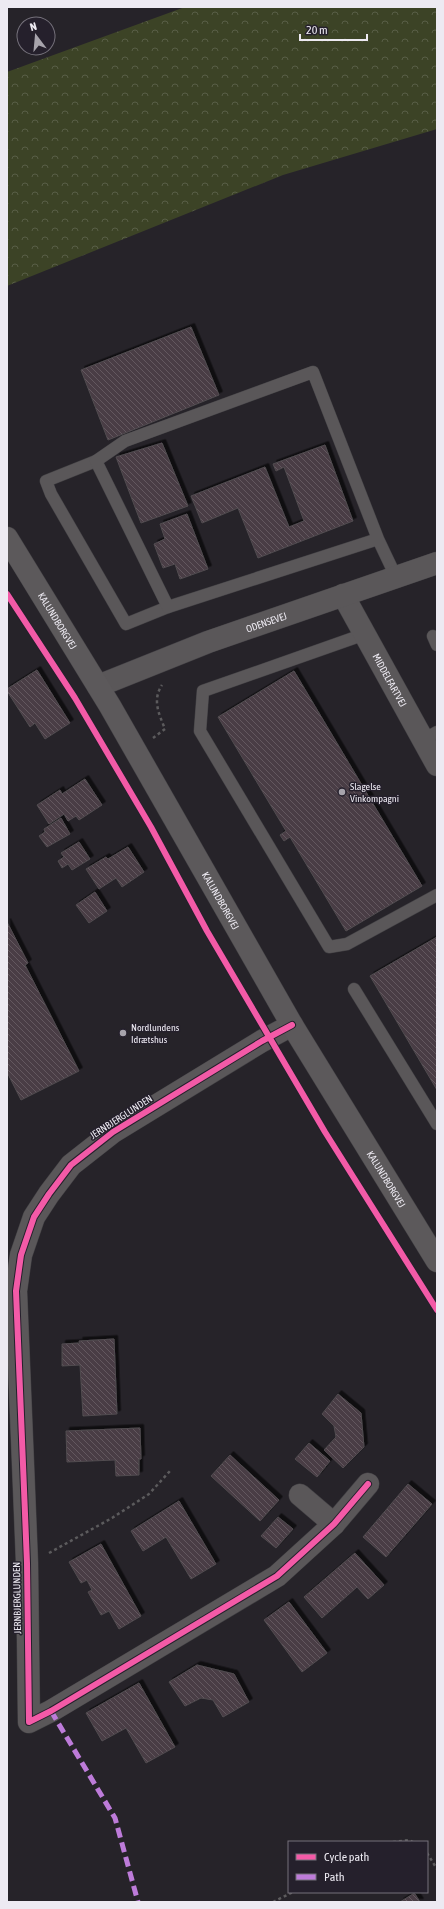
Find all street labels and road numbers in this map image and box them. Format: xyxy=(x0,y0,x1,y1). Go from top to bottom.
street label: KALUNDBORGVEJ xyxy=(36,590,79,651)
street label: ODENSEVEJ xyxy=(244,610,288,634)
street label: MIDDELFARTVEJ xyxy=(371,651,409,708)
street label: KALUNDBORGVEJ xyxy=(200,870,242,931)
street label: JERNBJERGLUNDEN xyxy=(88,1093,154,1141)
street label: KALUNDBORGVEJ xyxy=(365,1149,408,1209)
street label: JERNBJERGLUNDEN xyxy=(11,1562,23,1634)

